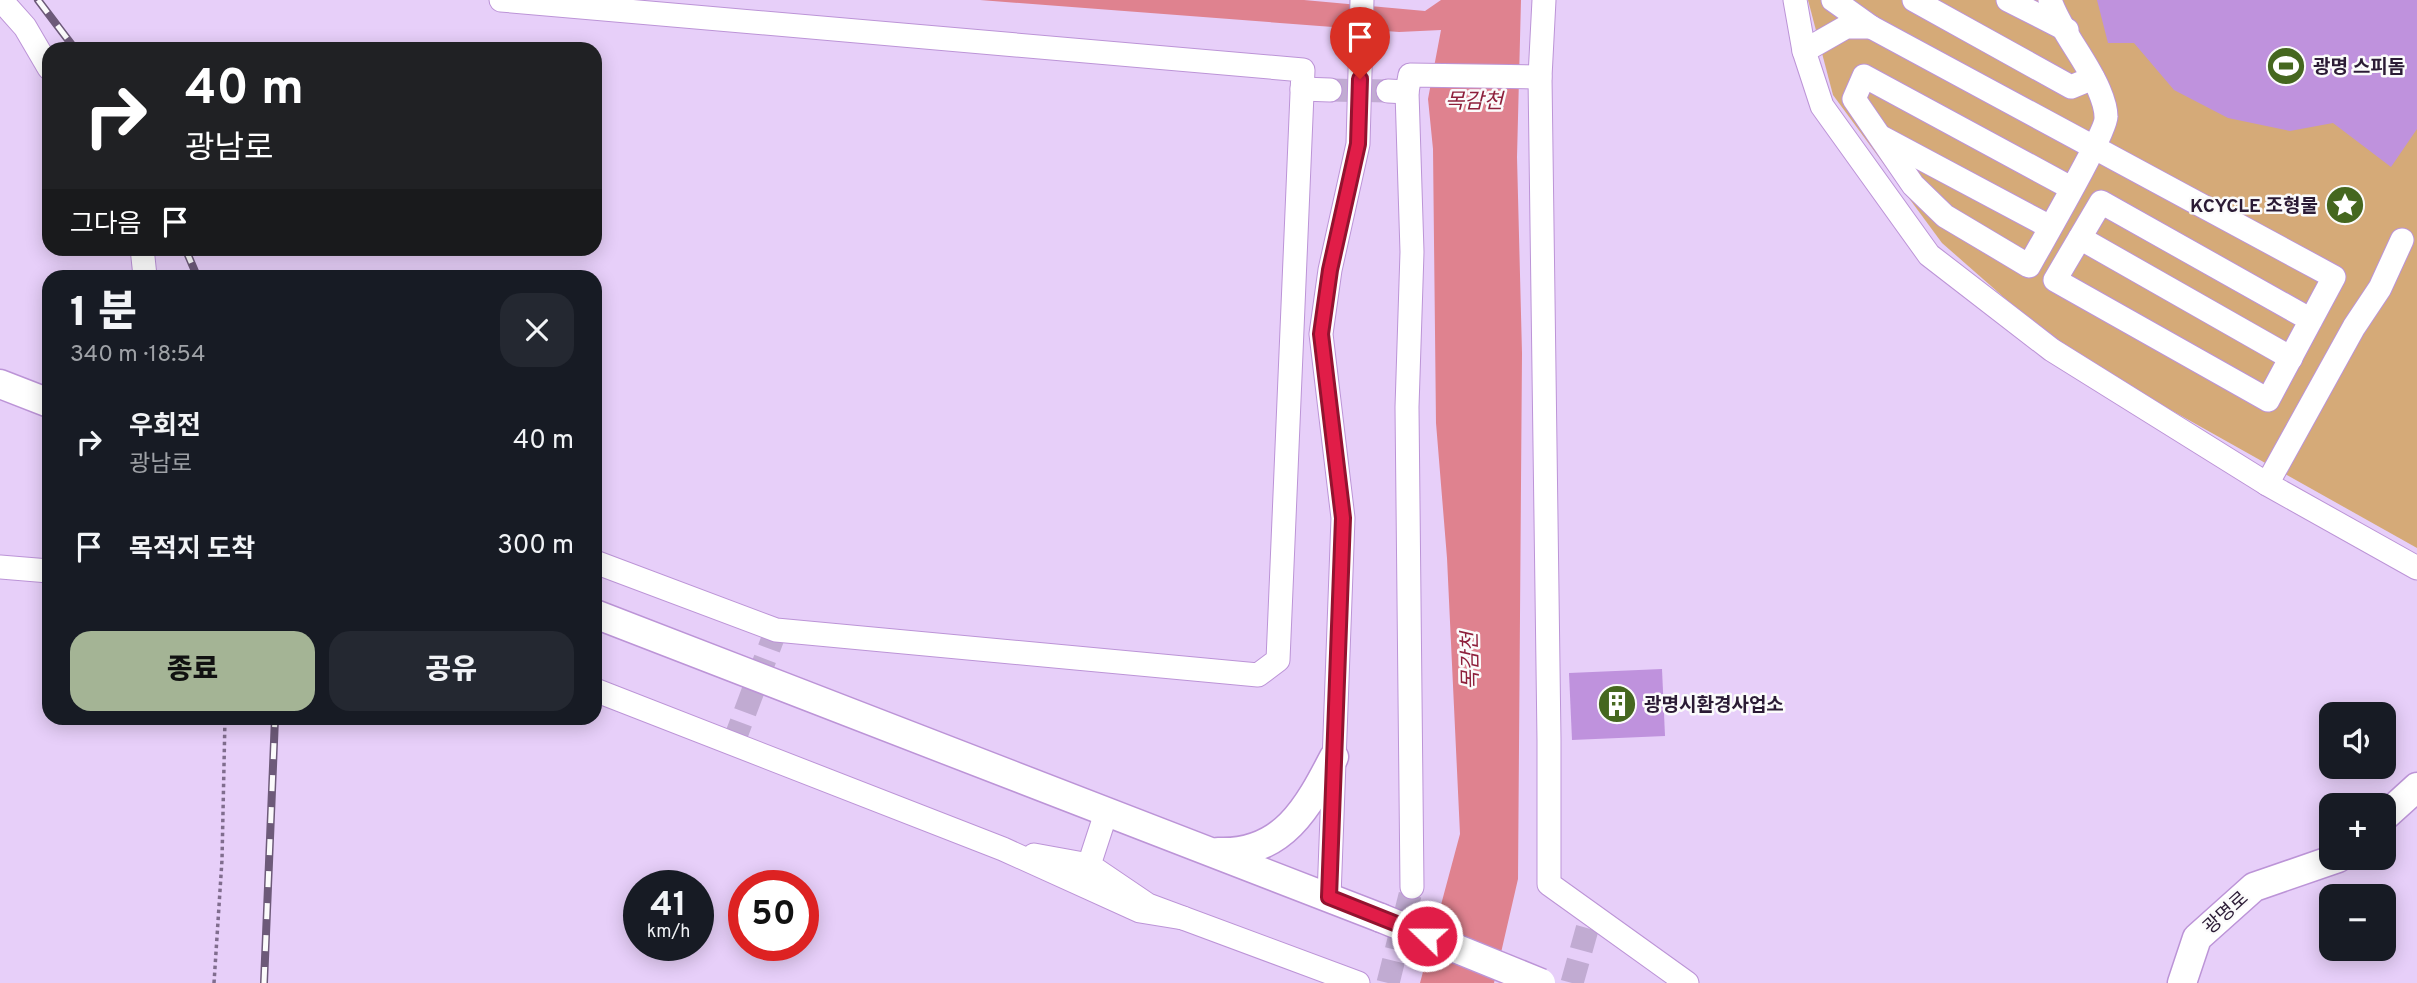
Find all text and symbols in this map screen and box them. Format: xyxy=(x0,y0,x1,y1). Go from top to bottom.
pin xyxy=(1330,7,1390,79)
icon: arrive xyxy=(1341,18,1379,56)
sports icon: 광명 스피돔 xyxy=(2265,45,2307,87)
place label: 광명 스피돔 xyxy=(2313,56,2405,80)
text: 40 m xyxy=(185,60,304,122)
icon: right xyxy=(70,70,161,161)
water label: 목감천 xyxy=(1445,89,1506,116)
text: 광남로 xyxy=(185,130,273,170)
place icon: KCYCLE 조형물 xyxy=(2324,184,2366,226)
place label: KCYCLE 조형물 xyxy=(2190,195,2318,219)
icon: arrive xyxy=(156,203,194,241)
text: 그다음 xyxy=(70,209,142,242)
text: 1 분 xyxy=(70,288,137,341)
button: close xyxy=(500,293,574,367)
text: 340 m · 18:54 xyxy=(70,341,205,370)
text: 우회전 xyxy=(129,411,201,444)
icon: right xyxy=(70,423,108,461)
text: 40 m xyxy=(513,425,574,458)
text: 광남로 xyxy=(129,451,192,480)
icon: arrive xyxy=(70,528,108,566)
text: 300 m xyxy=(497,530,574,563)
text: 목적지 도착 xyxy=(129,534,255,567)
water label: 목감천 xyxy=(1457,629,1486,690)
button: 종료 xyxy=(70,631,315,711)
button: 공유 xyxy=(329,631,574,711)
building icon: 광명시환경사업소 xyxy=(1596,683,1638,725)
place label: 광명시환경사업소 xyxy=(1644,694,1784,718)
map controls xyxy=(2319,702,2396,961)
button: sound xyxy=(2319,702,2396,779)
button: + xyxy=(2319,793,2396,870)
speed limit sign: 50 xyxy=(728,870,819,961)
text: 41 xyxy=(650,884,687,928)
button: − xyxy=(2319,884,2396,961)
street label: 광명로 xyxy=(2199,887,2254,940)
position arrow xyxy=(1390,899,1464,973)
text: km/h xyxy=(647,921,690,944)

